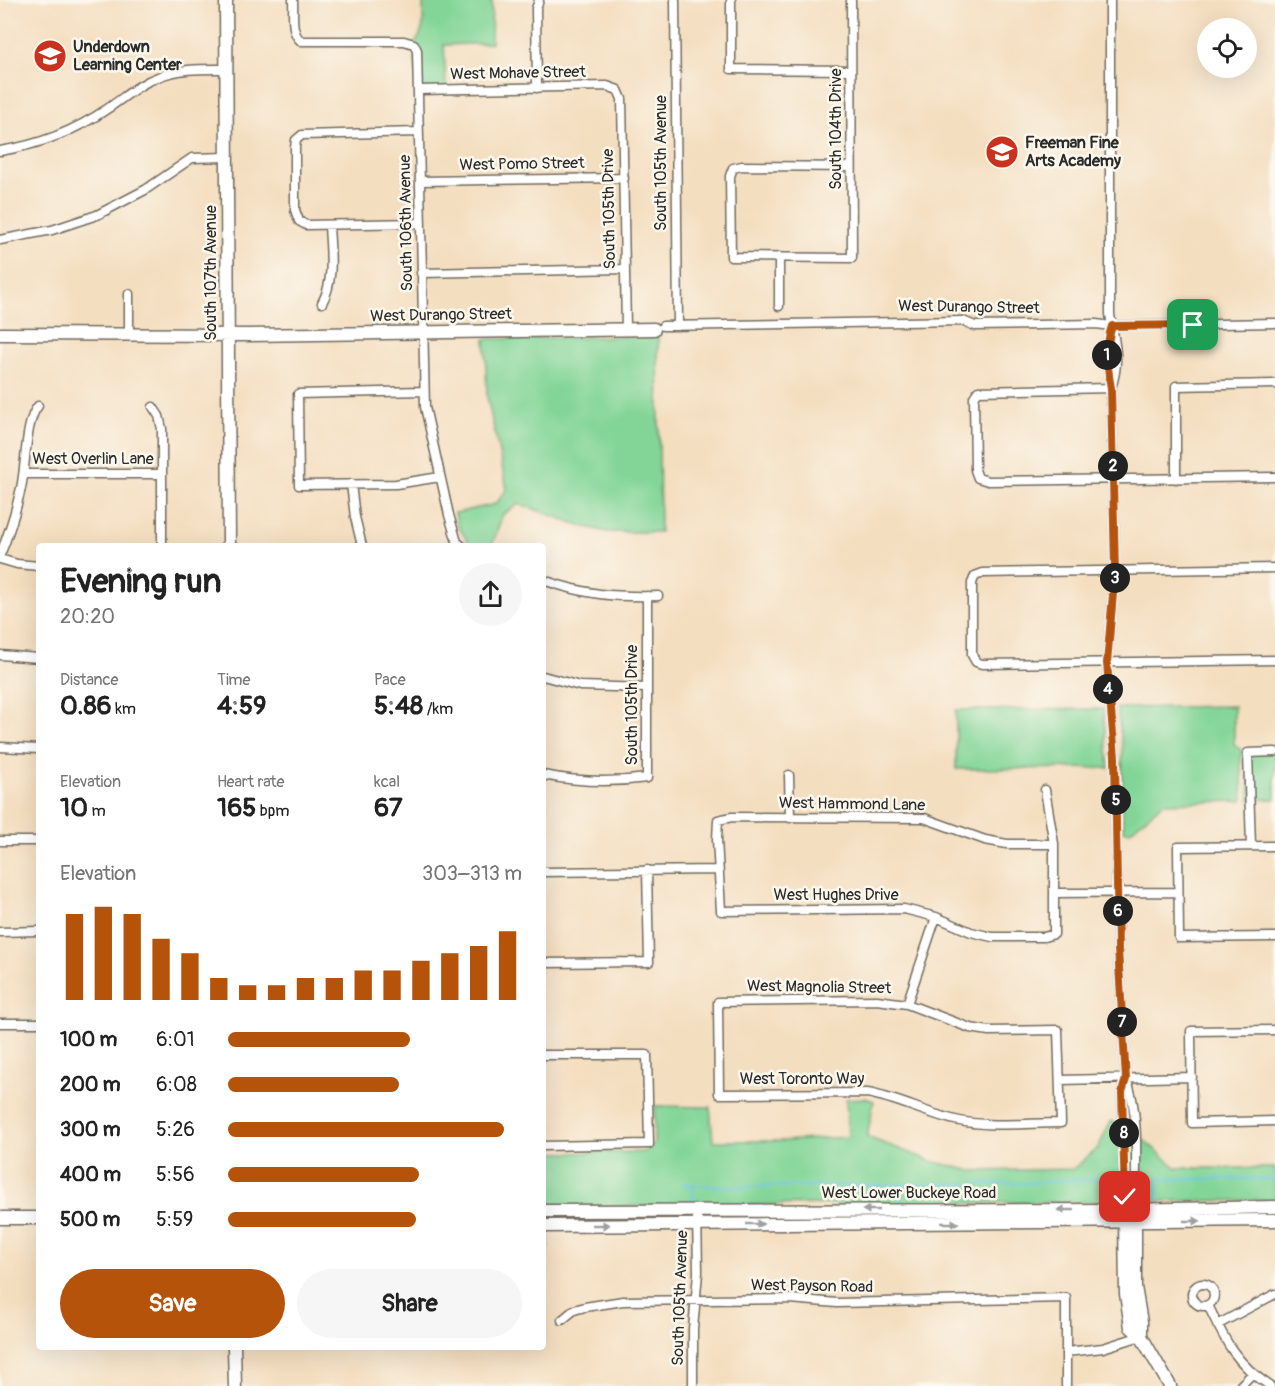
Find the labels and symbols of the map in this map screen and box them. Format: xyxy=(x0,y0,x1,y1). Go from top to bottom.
place label: Underdown Learning Center xyxy=(73,37,182,75)
school or university icon: Underdown Learning Center xyxy=(32,38,68,74)
street label: West Mohave Street xyxy=(450,62,587,84)
street label: South 104th Drive xyxy=(826,68,846,190)
street label: South 105th Avenue xyxy=(651,95,671,231)
place label: Freeman Fine Arts Academy xyxy=(1025,133,1121,171)
school or university icon: Freeman Fine Arts Academy xyxy=(984,134,1020,170)
street label: South 105th Drive xyxy=(598,148,620,270)
street label: West Pomo Street xyxy=(459,153,585,175)
street label: South 106th Avenue xyxy=(395,154,417,291)
street label: South 107th Avenue xyxy=(201,205,221,341)
street label: West Durango Street xyxy=(898,296,1041,318)
pin xyxy=(1167,299,1218,350)
street label: West Durango Street xyxy=(370,304,513,326)
pin: 1 xyxy=(1092,340,1122,370)
street label: West Overlin Lane xyxy=(32,449,154,469)
pin: 2 xyxy=(1098,451,1128,481)
pin: 3 xyxy=(1100,563,1130,593)
street label: South 105th Drive xyxy=(622,644,642,765)
pin: 4 xyxy=(1093,674,1123,704)
pin: 5 xyxy=(1101,785,1131,815)
street label: West Hammond Lane xyxy=(779,793,925,815)
street label: West Hughes Drive xyxy=(773,885,899,905)
pin: 6 xyxy=(1103,896,1133,926)
street label: West Magnolia Street xyxy=(747,976,892,998)
pin: 7 xyxy=(1107,1007,1137,1037)
street label: West Toronto Way xyxy=(740,1069,864,1089)
pin: 8 xyxy=(1109,1118,1139,1148)
pin xyxy=(1099,1171,1150,1222)
street label: West Lower Buckeye Road xyxy=(822,1183,996,1203)
one-way arrow xyxy=(862,1205,881,1215)
one-way arrow xyxy=(1057,1205,1076,1215)
one-way arrow xyxy=(1183,1216,1202,1226)
one-way arrow xyxy=(941,1218,960,1228)
one-way arrow xyxy=(746,1219,765,1229)
one-way arrow xyxy=(592,1221,611,1230)
street label: South 105th Avenue xyxy=(668,1230,692,1366)
street label: West Payson Road xyxy=(751,1275,873,1297)

